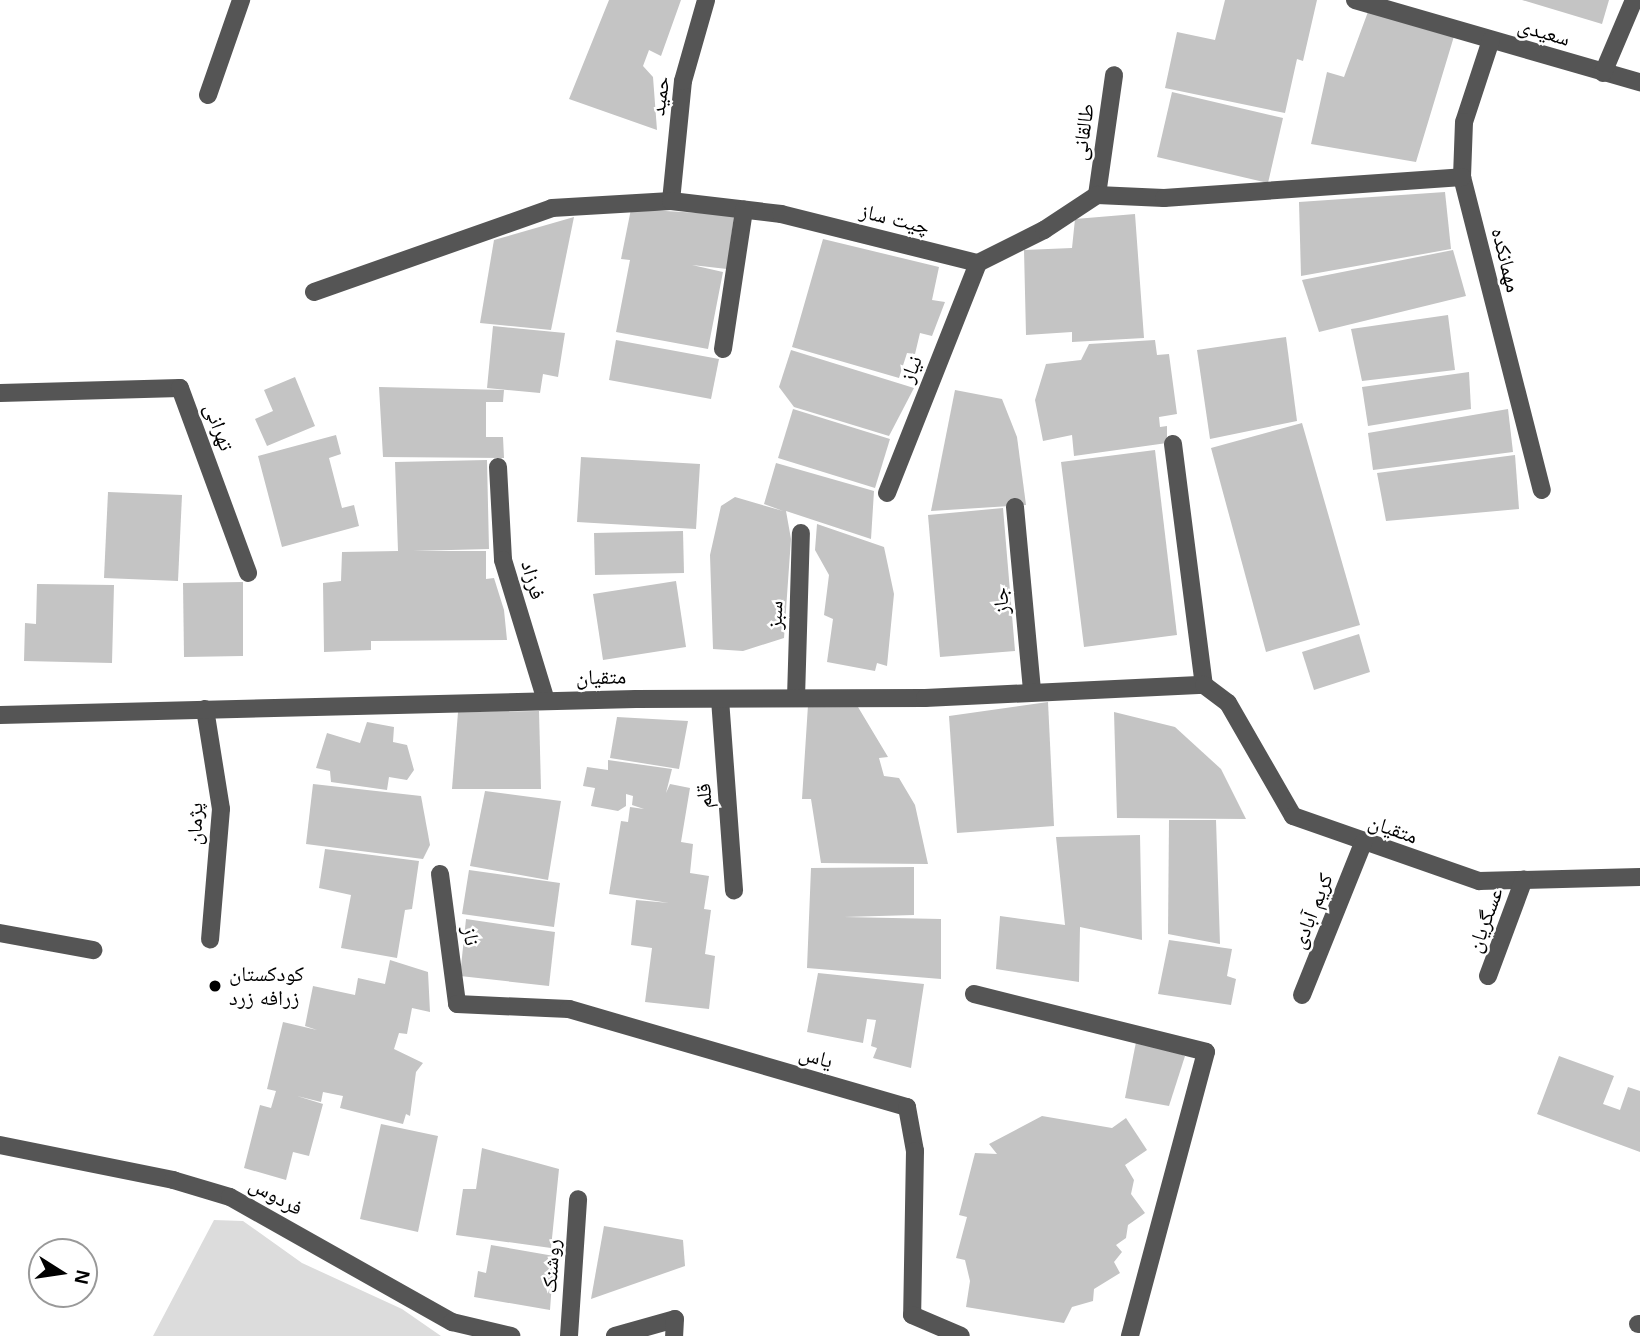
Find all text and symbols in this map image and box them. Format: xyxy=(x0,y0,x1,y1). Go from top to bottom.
street label: سعیدی xyxy=(1515,13,1573,51)
street label: حمید xyxy=(645,75,675,117)
street label: طالقانی xyxy=(1067,102,1099,162)
street label: چیت ساز xyxy=(857,198,933,240)
street label: مهمانکده xyxy=(1486,225,1526,295)
street label: نیاز xyxy=(894,352,928,386)
street label: تهرانی xyxy=(199,400,239,454)
street label: فرزاد xyxy=(515,558,551,602)
street label: جاز xyxy=(987,587,1015,615)
street label: سبز xyxy=(762,600,788,630)
street label: متقیان xyxy=(576,664,626,690)
street label: قلم xyxy=(691,783,717,809)
street label: پژمان xyxy=(182,802,208,846)
street label: متقیان xyxy=(1365,809,1421,849)
street label: کریم آبادی xyxy=(1286,870,1338,952)
street label: عسگریان xyxy=(1462,884,1508,956)
street label: ناز xyxy=(457,925,485,947)
place label: کودکستان زرافه زرد xyxy=(229,961,304,1011)
marker: کودکستان زرافه زرد xyxy=(207,978,223,994)
street label: یاس xyxy=(796,1040,836,1074)
street label: فردوس xyxy=(245,1171,307,1221)
north arrow xyxy=(28,1238,98,1308)
street label: روشنک xyxy=(537,1238,565,1294)
text: N xyxy=(70,1268,94,1286)

